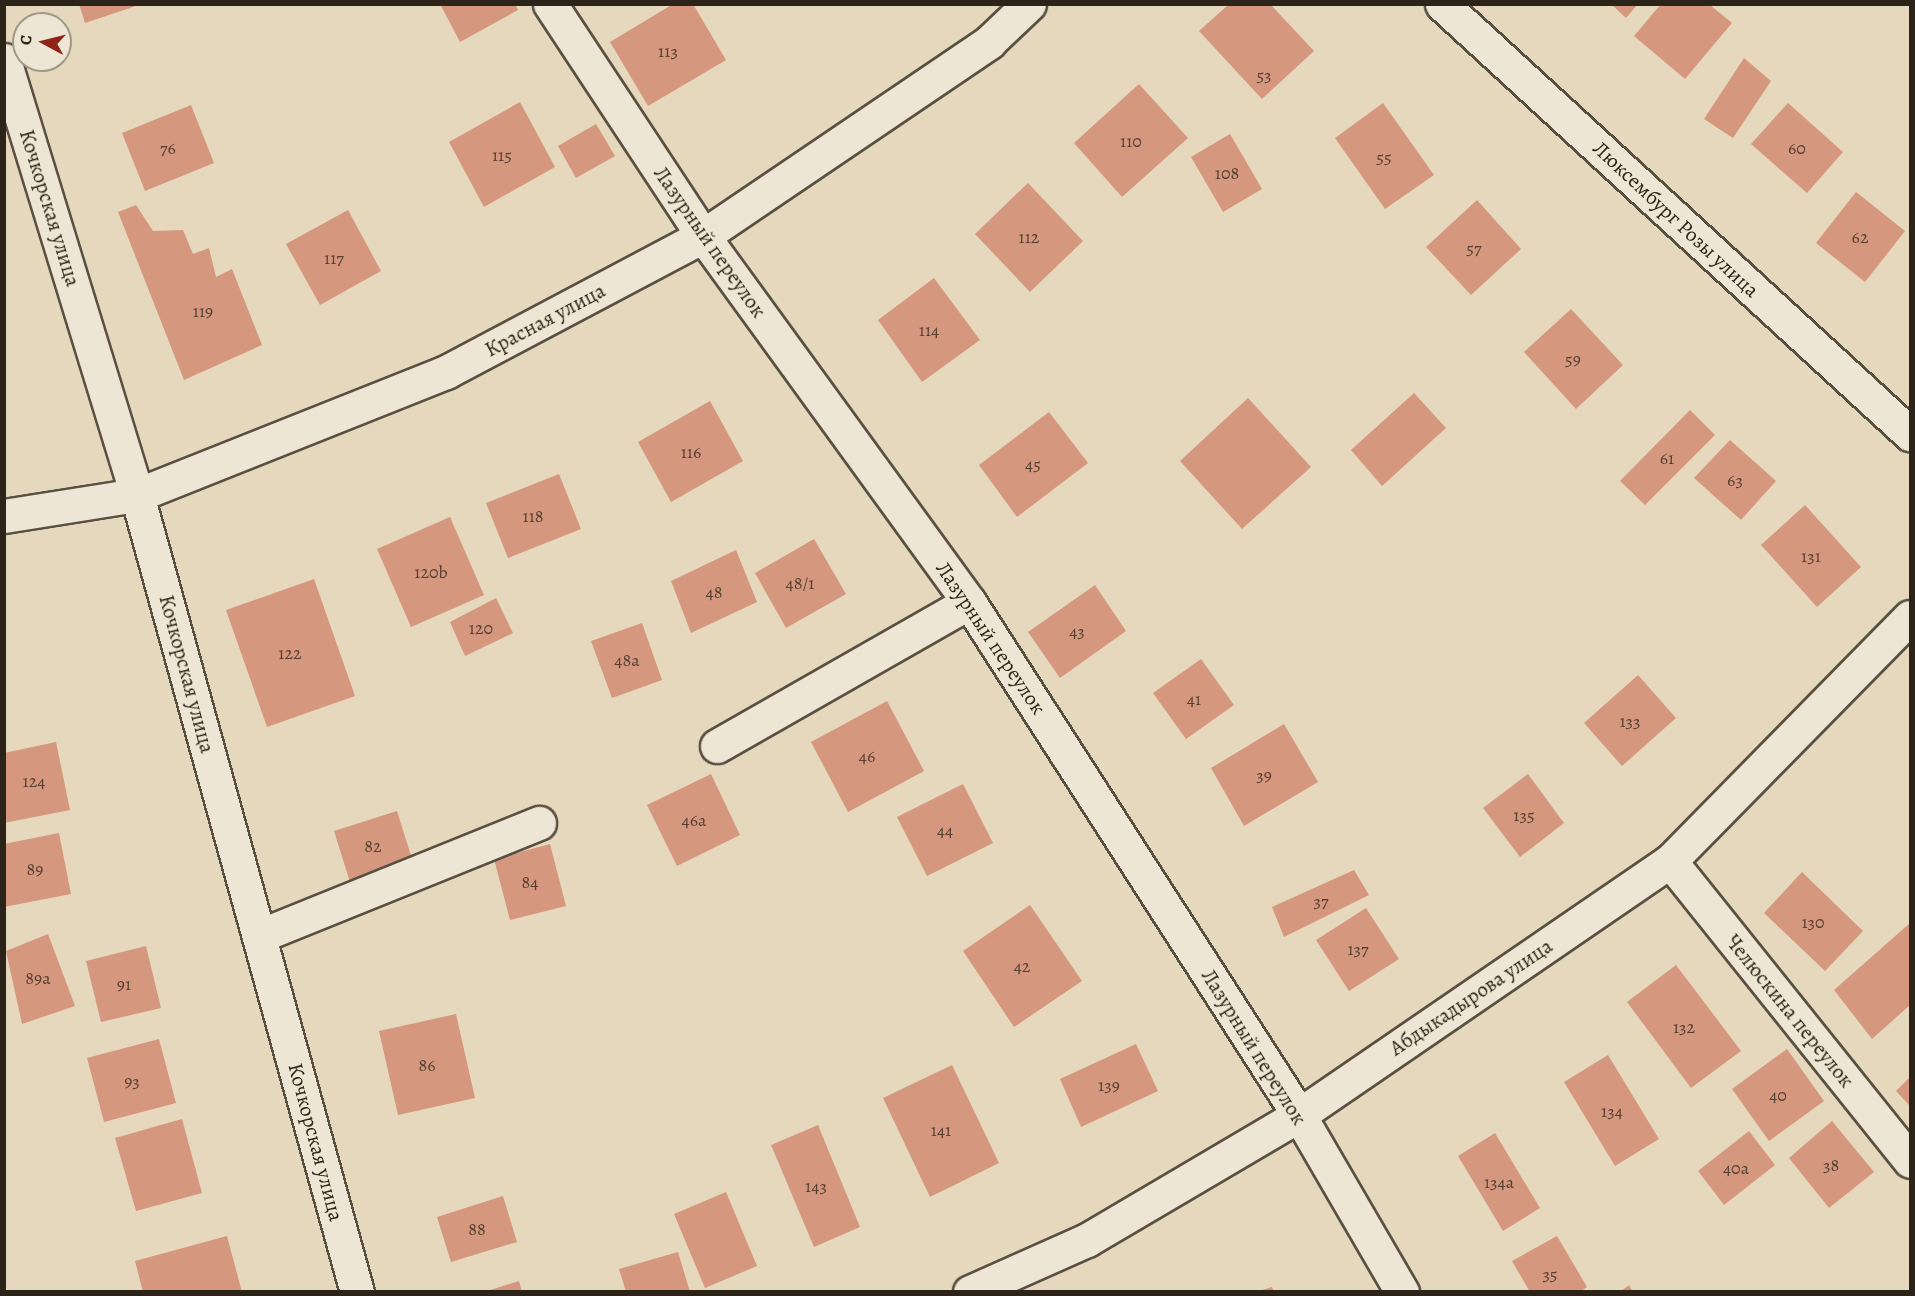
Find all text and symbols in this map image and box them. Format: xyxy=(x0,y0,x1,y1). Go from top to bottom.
north arrow xyxy=(12,12,72,72)
text: С xyxy=(15,34,38,46)
house number: 113 xyxy=(658,40,678,62)
house number: 53 xyxy=(1256,64,1272,86)
street label: Кочкорская улица xyxy=(14,126,86,290)
house number: 110 xyxy=(1120,130,1142,152)
street label: Люксембург Розы улица xyxy=(1588,135,1764,303)
house number: 76 xyxy=(160,137,176,159)
house number: 60 xyxy=(1788,137,1806,159)
house number: 115 xyxy=(492,144,512,166)
house number: 55 xyxy=(1376,146,1392,168)
street label: Лазурный переулок xyxy=(648,162,772,322)
house number: 108 xyxy=(1215,162,1239,184)
house number: 112 xyxy=(1019,226,1039,248)
house number: 62 xyxy=(1852,226,1868,248)
house number: 57 xyxy=(1466,237,1482,259)
house number: 117 xyxy=(324,247,344,269)
street label: Красная улица xyxy=(481,278,609,362)
house number: 119 xyxy=(193,300,213,322)
house number: 114 xyxy=(919,319,939,341)
house number: 59 xyxy=(1565,348,1581,370)
house number: 116 xyxy=(681,441,701,463)
house number: 61 xyxy=(1660,447,1674,469)
house number: 45 xyxy=(1025,453,1041,475)
house number: 63 xyxy=(1727,469,1743,491)
house number: 118 xyxy=(522,505,544,527)
house number: 131 xyxy=(1801,545,1821,567)
street label: Лазурный переулок xyxy=(931,557,1051,719)
house number: 120b xyxy=(414,561,448,583)
house number: 48/1 xyxy=(786,572,814,594)
house number: 48 xyxy=(706,581,722,603)
street label: Кочкорская улица xyxy=(154,592,220,756)
house number: 120 xyxy=(469,617,493,639)
house number: 43 xyxy=(1069,620,1085,642)
house number: 122 xyxy=(278,642,302,664)
house number: 48a xyxy=(614,649,640,671)
house number: 41 xyxy=(1187,688,1201,710)
house number: 133 xyxy=(1619,710,1641,732)
house number: 46 xyxy=(859,745,875,767)
house number: 39 xyxy=(1256,764,1272,786)
house number: 124 xyxy=(23,770,45,792)
house number: 135 xyxy=(1513,804,1535,826)
house number: 46a xyxy=(682,809,706,831)
house number: 44 xyxy=(937,819,953,841)
house number: 82 xyxy=(364,835,382,857)
house number: 89 xyxy=(27,858,43,880)
house number: 84 xyxy=(522,871,538,893)
house number: 37 xyxy=(1313,890,1329,912)
house number: 130 xyxy=(1801,911,1825,933)
street label: Челюскина переулок xyxy=(1721,929,1859,1093)
street label: Абдыкадырова улица xyxy=(1385,933,1557,1061)
house number: 137 xyxy=(1347,938,1369,960)
house number: 42 xyxy=(1014,955,1030,977)
street label: Лазурный переулок xyxy=(1196,965,1312,1129)
house number: 89a xyxy=(25,967,51,989)
house number: 91 xyxy=(117,973,131,995)
house number: 132 xyxy=(1673,1016,1695,1038)
house number: 86 xyxy=(418,1054,436,1076)
street label: Кочкорская улица xyxy=(283,1060,349,1224)
house number: 93 xyxy=(124,1070,140,1092)
house number: 139 xyxy=(1098,1074,1120,1096)
house number: 40 xyxy=(1769,1084,1787,1106)
house number: 134 xyxy=(1601,1100,1623,1122)
house number: 141 xyxy=(931,1119,951,1141)
house number: 38 xyxy=(1823,1154,1839,1176)
house number: 40a xyxy=(1723,1157,1749,1179)
house number: 134a xyxy=(1484,1171,1514,1193)
house number: 143 xyxy=(805,1175,827,1197)
house number: 88 xyxy=(468,1218,486,1240)
house number: 35 xyxy=(1542,1263,1558,1285)

